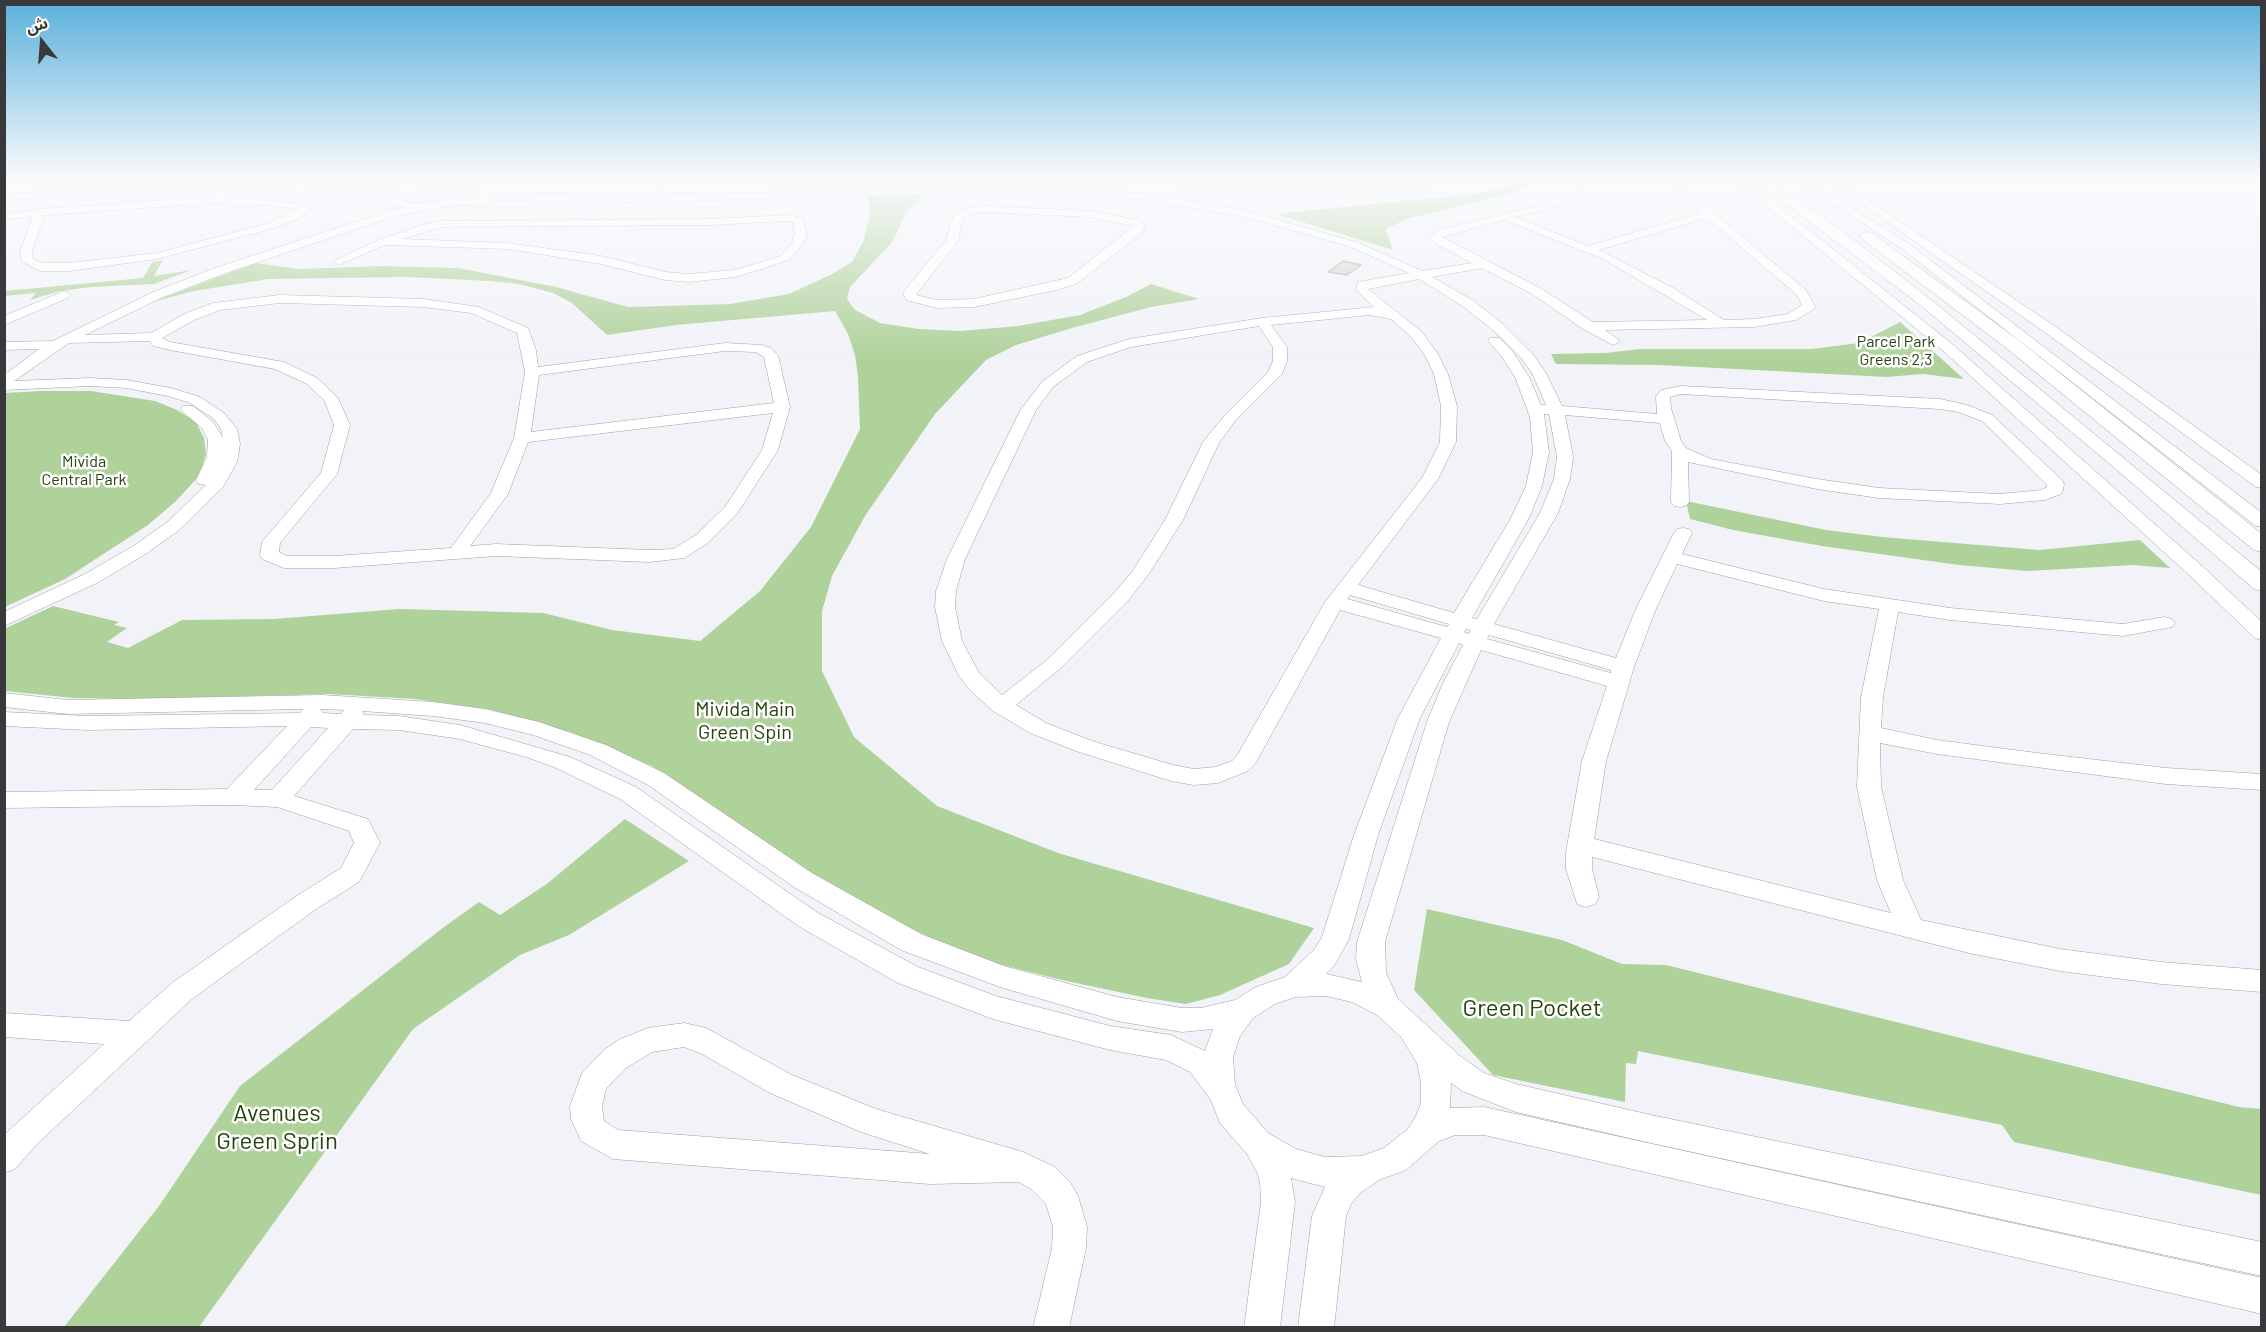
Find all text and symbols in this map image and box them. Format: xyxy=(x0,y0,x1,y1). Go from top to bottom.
north arrow xyxy=(12,12,72,72)
text: ش xyxy=(23,12,50,37)
park label: Parcel Park Greens 2,3 xyxy=(1857,332,1935,370)
park label: Mivida Central Park xyxy=(42,452,126,490)
park label: Mivida Main Green Spin xyxy=(695,697,795,744)
park label: Green Pocket xyxy=(1463,994,1601,1022)
park label: Avenues Green Sprin xyxy=(216,1099,338,1155)

